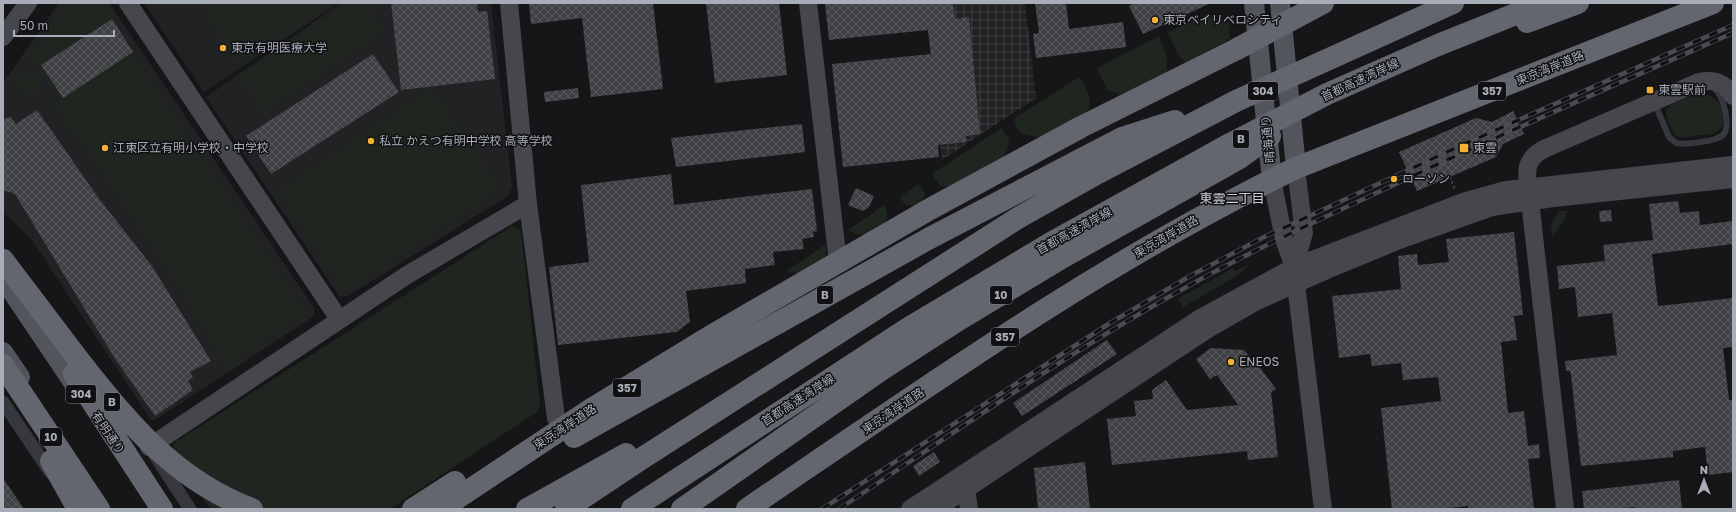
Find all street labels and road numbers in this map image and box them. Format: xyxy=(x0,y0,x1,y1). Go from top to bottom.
street label: 東京湾岸道路 xyxy=(1514,47,1586,88)
street label: 首都高速湾岸線 xyxy=(1319,55,1401,104)
road number: 304 xyxy=(1248,82,1278,100)
road number: 357 xyxy=(1478,82,1506,100)
street label: 晴海通り xyxy=(1258,114,1277,164)
road number: B xyxy=(1233,130,1249,148)
street label: 首都高速湾岸線 xyxy=(1033,204,1114,257)
street label: 東京湾岸道路 xyxy=(1131,212,1201,261)
road number: B xyxy=(817,286,833,304)
road number: 10 xyxy=(990,286,1012,304)
road number: 357 xyxy=(991,328,1019,346)
street label: 首都高速湾岸線 xyxy=(758,370,837,429)
road number: 357 xyxy=(613,379,641,397)
street label: 東京湾岸道路 xyxy=(859,384,927,437)
road number: 304 xyxy=(66,385,96,403)
road number: B xyxy=(104,393,120,411)
street label: 東京湾岸道路 xyxy=(530,401,599,452)
street label: 有明通り xyxy=(89,409,128,457)
road number: 10 xyxy=(40,428,62,446)

